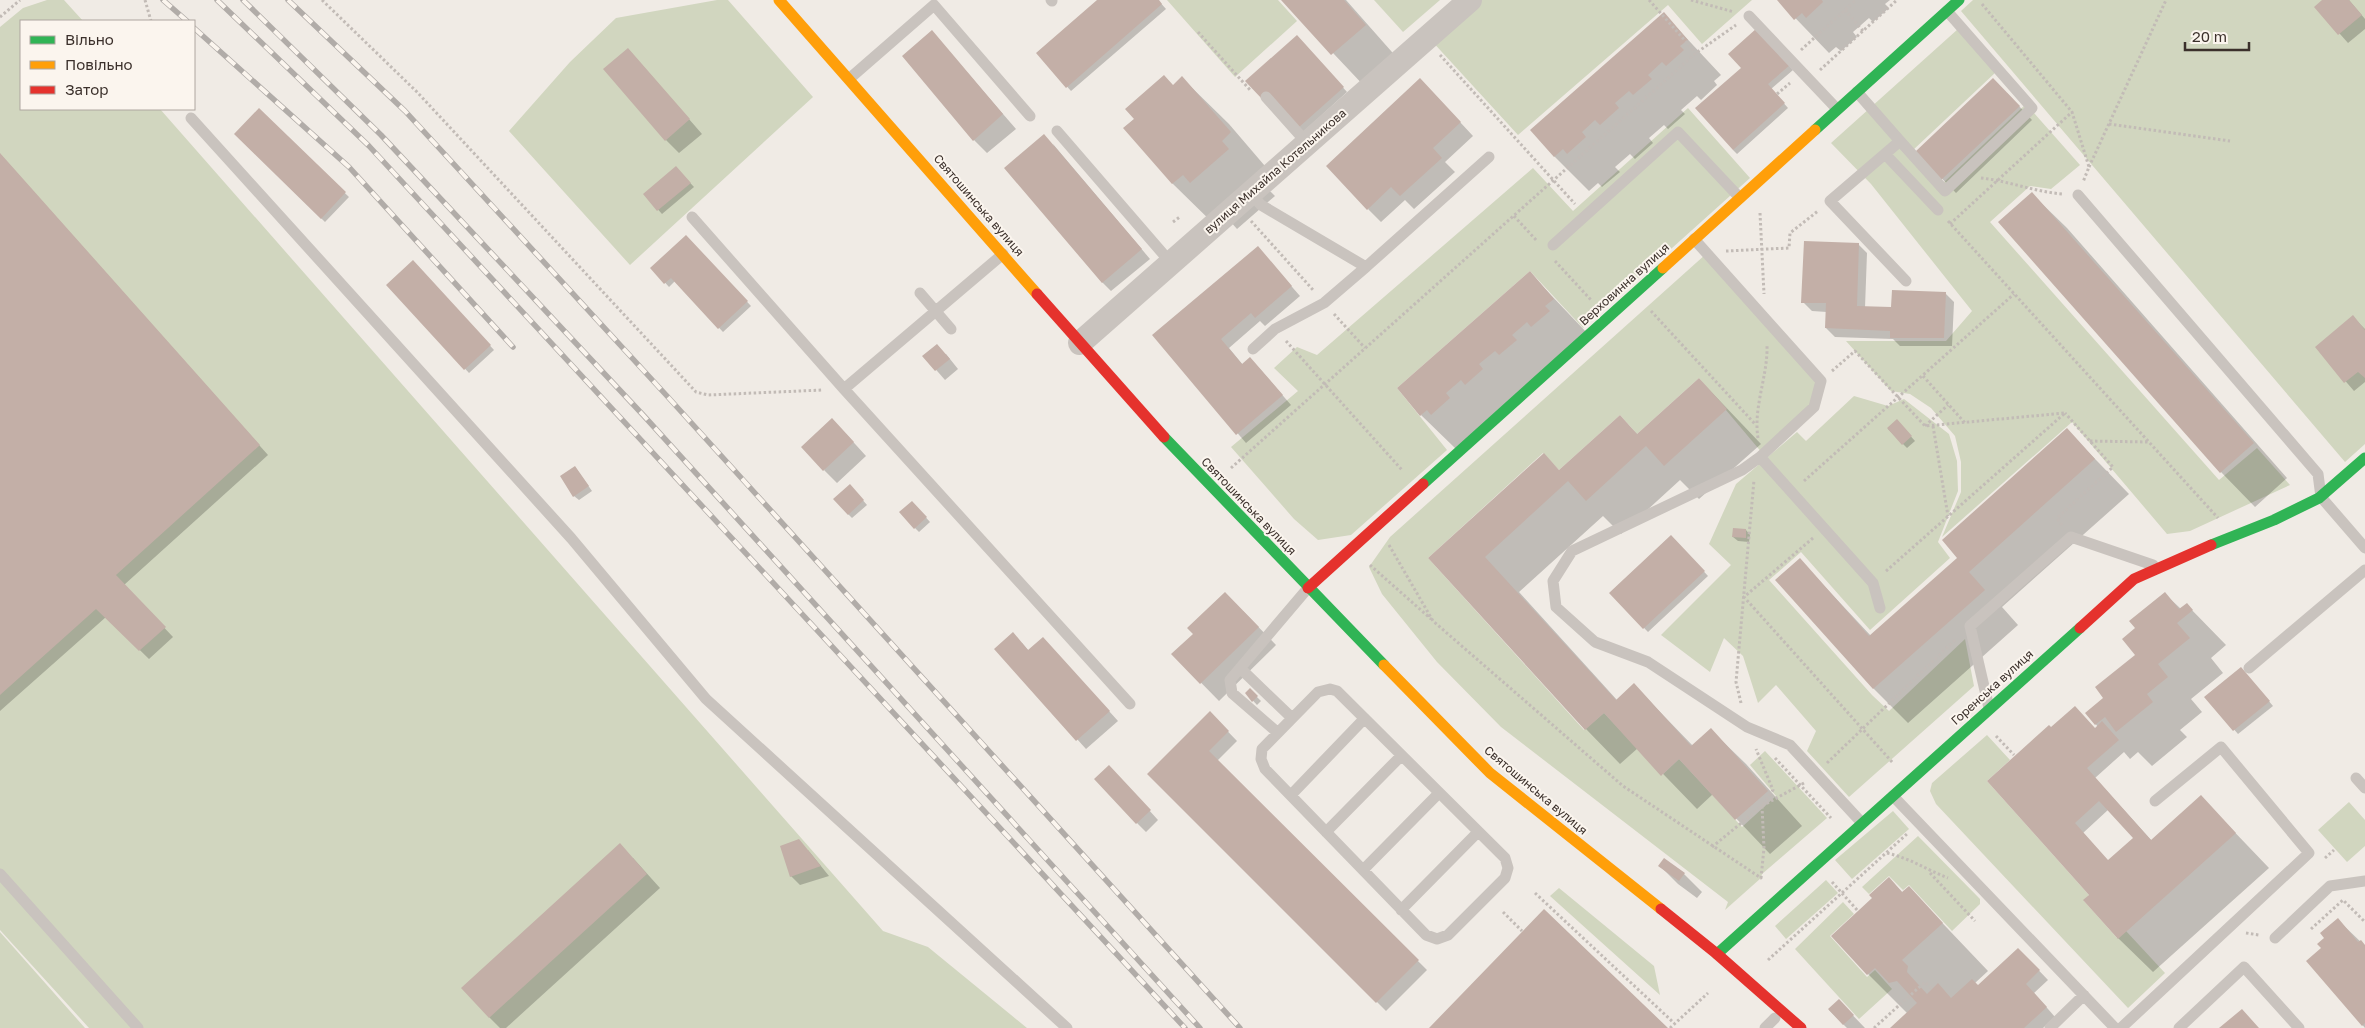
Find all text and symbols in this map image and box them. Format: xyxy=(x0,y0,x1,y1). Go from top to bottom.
legend xyxy=(20,20,195,110)
scale bar xyxy=(2185,20,2249,52)
text: 20 m xyxy=(2192,27,2227,45)
text: Вільно xyxy=(65,30,114,48)
text: Повільно xyxy=(65,55,133,73)
text: Затор xyxy=(65,80,108,98)
street label: вулиця Михайла Котельникова xyxy=(1201,105,1349,237)
street label: Святошинська вулиця xyxy=(931,151,1027,259)
street label: Верховинна вулиця xyxy=(1576,240,1672,328)
street label: Святошинська вулиця xyxy=(1198,454,1300,558)
street label: Горенська вулиця xyxy=(1948,646,2036,728)
street label: Святошинська вулиця xyxy=(1481,742,1591,838)

